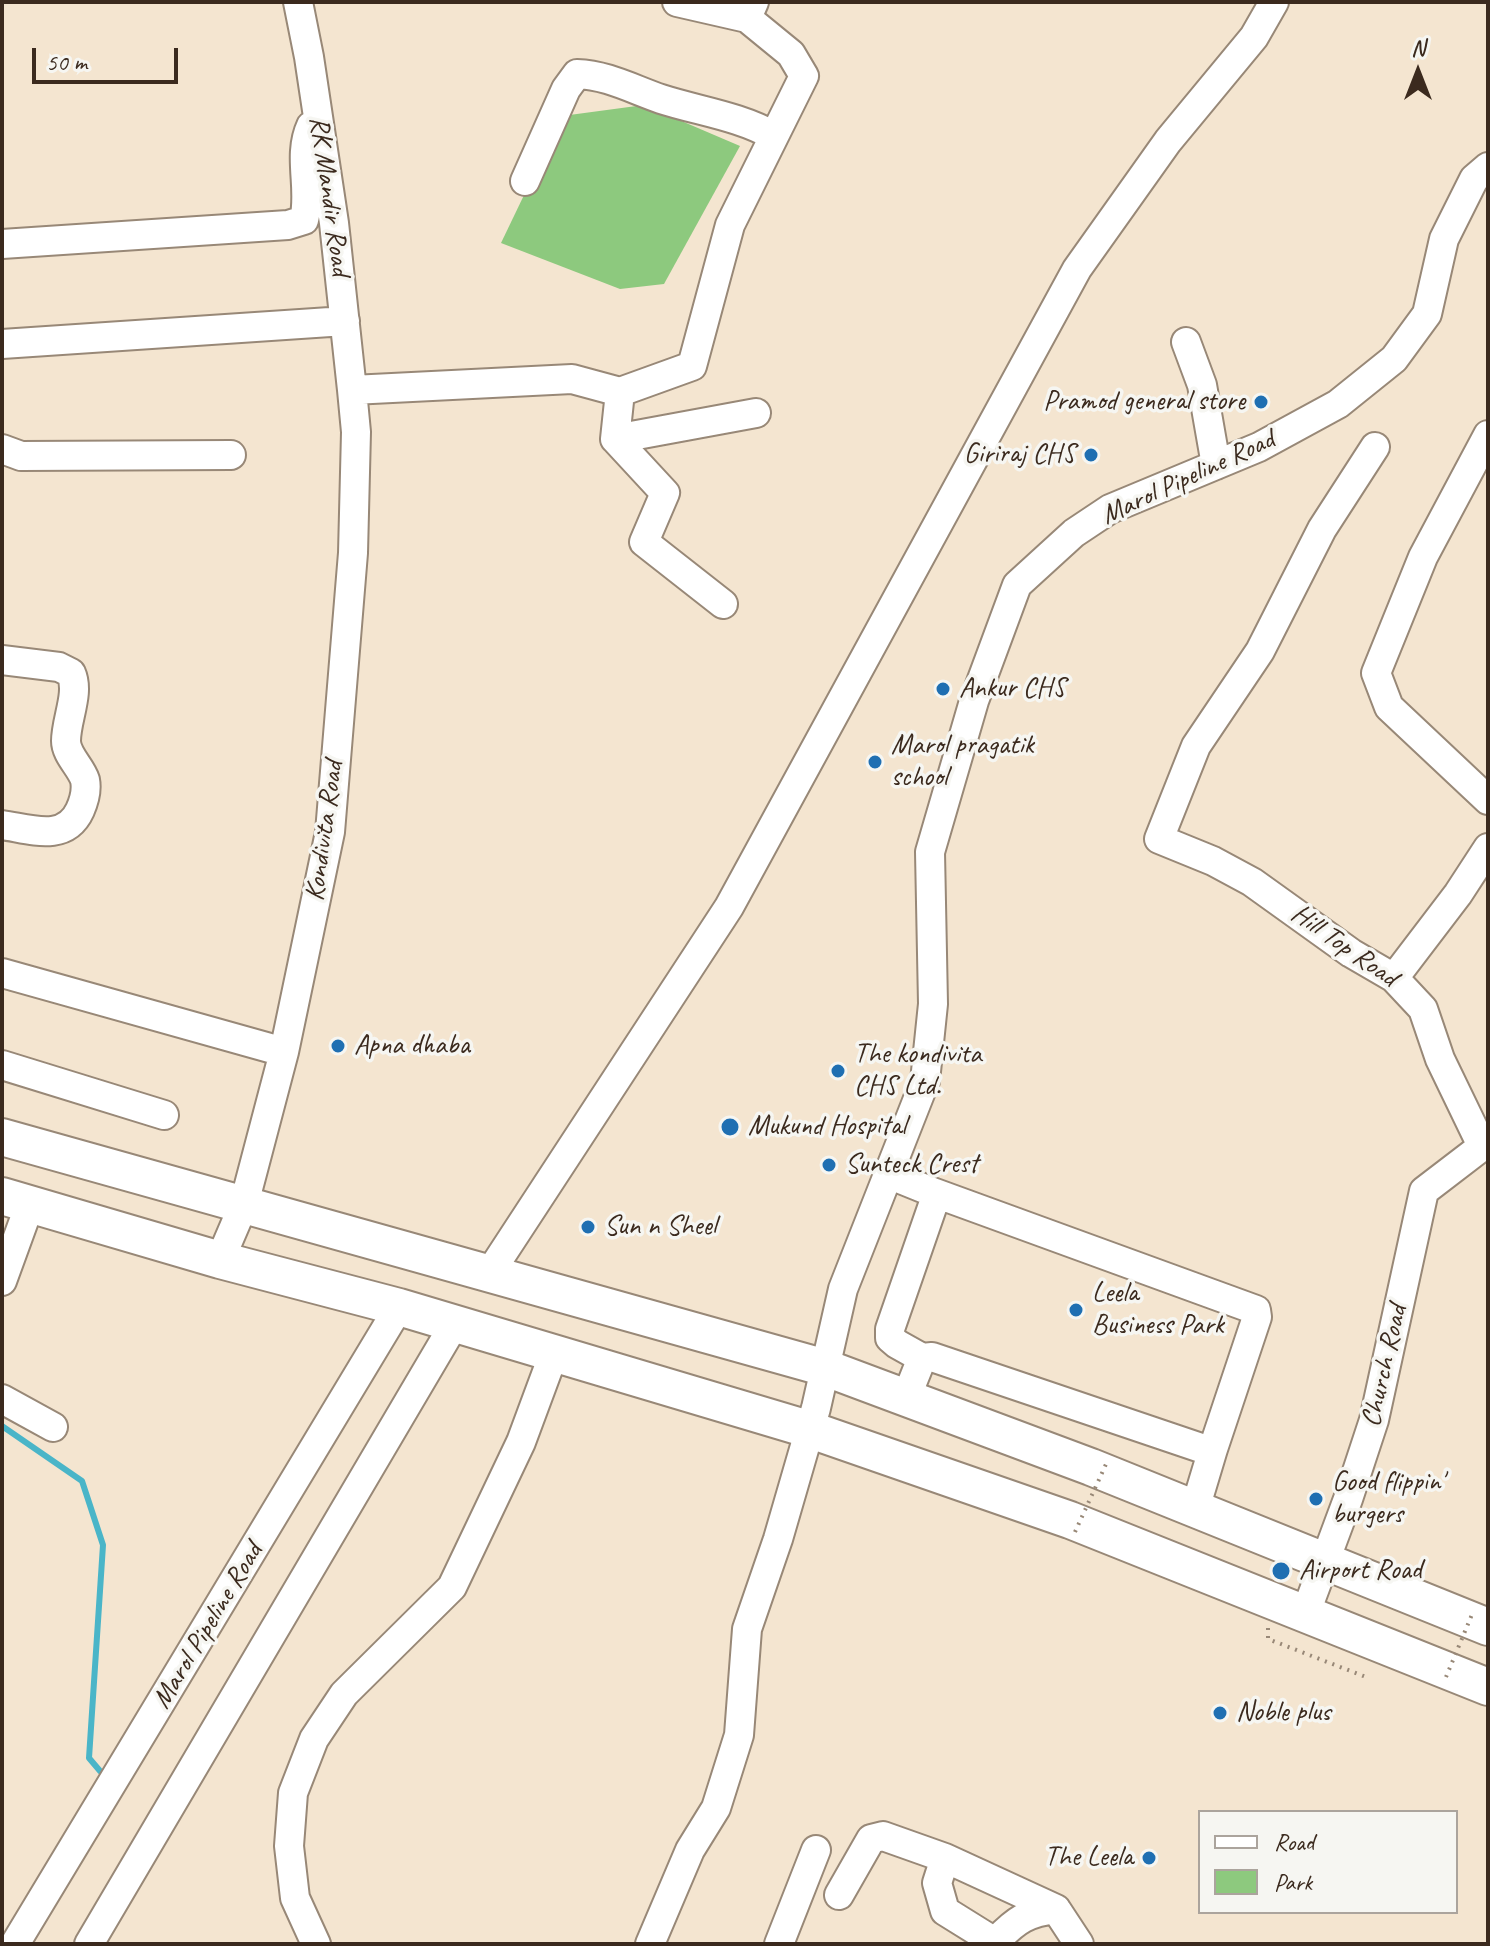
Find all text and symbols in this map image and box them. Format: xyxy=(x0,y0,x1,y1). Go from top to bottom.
scale bar xyxy=(36,32,182,82)
north arrow xyxy=(1378,32,1458,112)
text: N xyxy=(1411,34,1425,62)
text: 50 m xyxy=(46,47,87,77)
street label: RK Mandir Road xyxy=(301,114,357,278)
place label: Pramod general store xyxy=(1043,385,1245,419)
marker: Pramod general store xyxy=(1252,393,1270,411)
street label: Marol Pipeline Road xyxy=(1096,423,1280,533)
place label: Giriraj CHS xyxy=(964,438,1075,472)
marker: Giriraj CHS xyxy=(1082,446,1100,464)
place label: Ankur CHS xyxy=(959,672,1065,706)
marker: Ankur CHS xyxy=(934,680,952,698)
place label: Marol pragatik school xyxy=(891,729,1034,795)
marker: Marol pragatik school xyxy=(866,753,884,771)
street label: Kondivita Road xyxy=(299,759,351,903)
street label: Hill Top Road xyxy=(1284,897,1404,995)
place label: Apna dhaba xyxy=(354,1029,470,1063)
marker: Apna dhaba xyxy=(329,1037,347,1055)
place label: The kondivita CHS Ltd. xyxy=(854,1038,981,1104)
marker: The kondivita CHS Ltd. xyxy=(829,1062,847,1080)
place label: Mukund Hospital xyxy=(748,1110,906,1144)
marker: Mukund Hospital xyxy=(719,1116,741,1138)
place label: Sunteck Crest xyxy=(845,1148,978,1182)
marker: Sunteck Crest xyxy=(820,1156,838,1174)
place label: Sun n Sheel xyxy=(604,1210,716,1244)
marker: Sun n Sheel xyxy=(579,1218,597,1236)
place label: Leela Business Park xyxy=(1092,1277,1224,1343)
marker: Leela Business Park xyxy=(1067,1301,1085,1319)
street label: Church Road xyxy=(1355,1302,1415,1430)
place label: Good flippin' burgers xyxy=(1332,1466,1444,1532)
marker: Good flippin' burgers xyxy=(1307,1490,1325,1508)
street label: Marol Pipeline Road xyxy=(145,1537,271,1715)
place label: Airport Road xyxy=(1299,1554,1422,1588)
marker: Airport Road xyxy=(1270,1560,1292,1582)
place label: Noble plus xyxy=(1236,1696,1331,1730)
marker: Noble plus xyxy=(1211,1704,1229,1722)
legend xyxy=(1198,1810,1458,1914)
text: Road xyxy=(1274,1827,1314,1857)
place label: The Leela xyxy=(1044,1841,1133,1875)
marker: The Leela xyxy=(1140,1849,1158,1867)
text: Park xyxy=(1274,1867,1312,1897)

